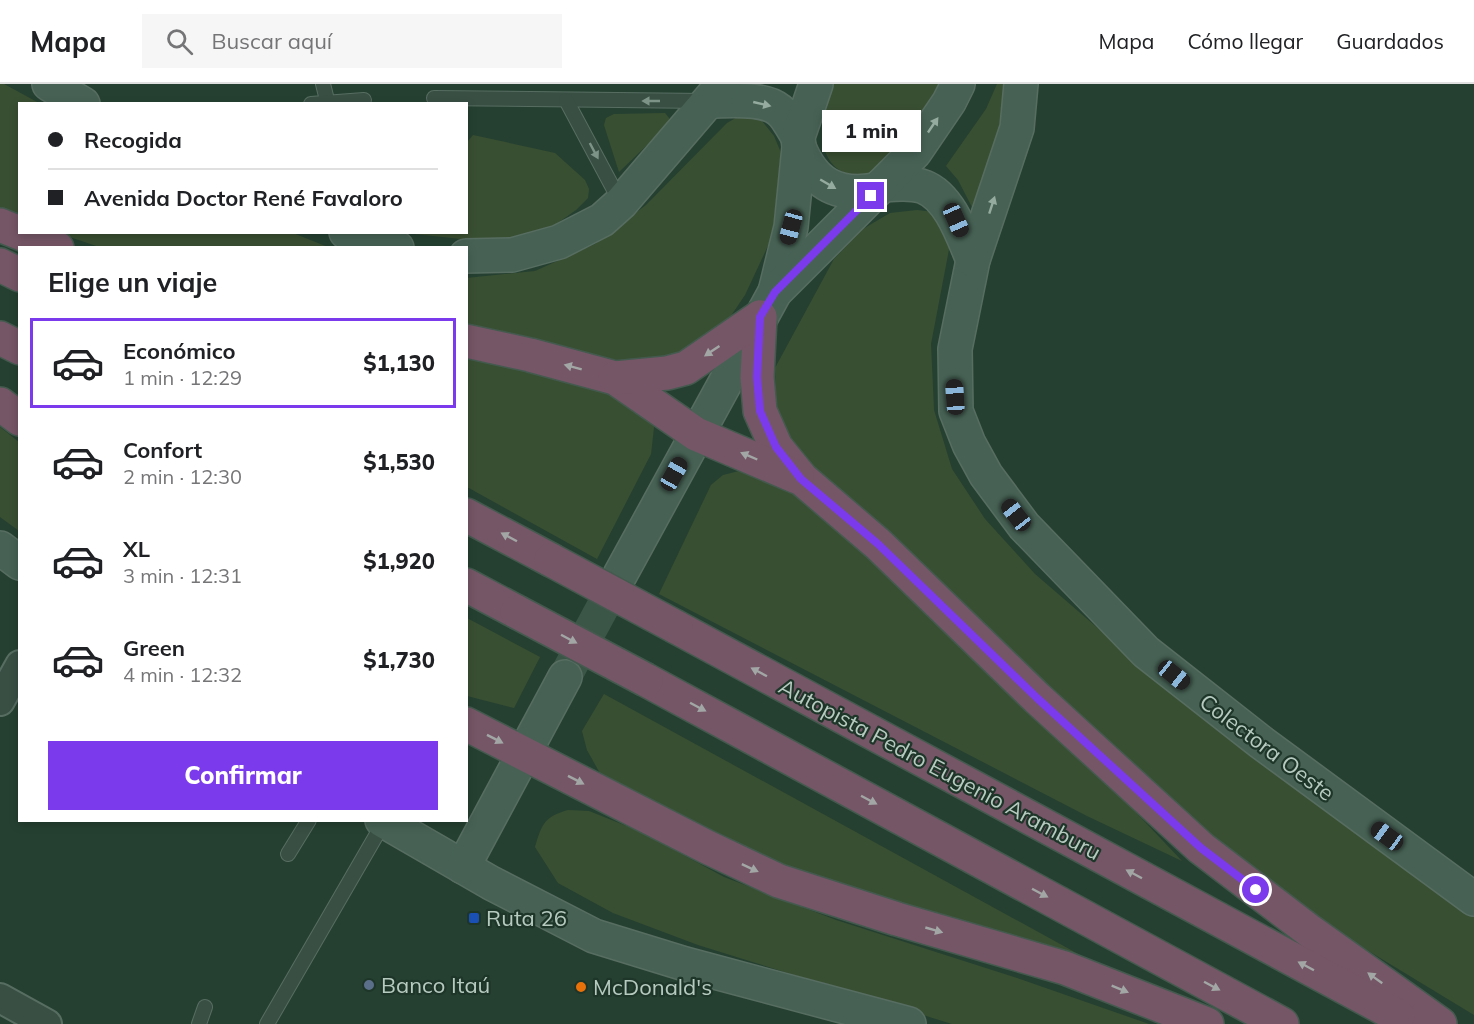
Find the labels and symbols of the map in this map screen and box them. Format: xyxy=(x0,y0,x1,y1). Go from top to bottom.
one-way arrow xyxy=(642,96,661,105)
one-way arrow xyxy=(752,100,771,109)
callout: 1 min xyxy=(822,109,920,151)
one-way arrow xyxy=(927,117,939,133)
one-way arrow xyxy=(589,143,599,160)
one-way arrow xyxy=(820,178,836,189)
route end xyxy=(857,182,884,209)
one-way arrow xyxy=(988,195,997,213)
car xyxy=(940,200,972,240)
car xyxy=(778,207,804,247)
one-way arrow xyxy=(704,345,721,356)
one-way arrow xyxy=(564,361,582,371)
car xyxy=(945,378,965,416)
one-way arrow xyxy=(740,451,758,460)
car xyxy=(657,454,691,494)
car xyxy=(998,495,1034,535)
one-way arrow xyxy=(500,532,517,542)
one-way arrow xyxy=(561,634,578,644)
car xyxy=(1154,657,1194,693)
one-way arrow xyxy=(751,667,768,677)
street label: Autopista Pedro Eugenio Aramburu xyxy=(774,672,1106,866)
street label: Colectora Oeste xyxy=(1194,687,1340,807)
one-way arrow xyxy=(689,702,706,712)
one-way arrow xyxy=(486,733,504,743)
one-way arrow xyxy=(567,775,584,785)
one-way arrow xyxy=(861,795,878,805)
car xyxy=(1367,818,1407,854)
one-way arrow xyxy=(741,863,758,872)
one-way arrow xyxy=(1126,869,1143,879)
route start xyxy=(1242,876,1269,903)
one-way arrow xyxy=(1032,888,1049,898)
place label: Ruta 26 xyxy=(486,904,567,932)
marker: Ruta 26 xyxy=(467,911,481,925)
one-way arrow xyxy=(925,926,943,935)
one-way arrow xyxy=(1297,961,1314,971)
place label: Banco Itaú xyxy=(381,971,490,999)
place label: McDonald's xyxy=(593,973,712,1001)
one-way arrow xyxy=(1367,973,1383,984)
marker: Banco Itaú xyxy=(362,978,376,992)
marker: McDonald's xyxy=(574,980,588,994)
one-way arrow xyxy=(1204,981,1221,991)
one-way arrow xyxy=(1111,985,1129,994)

